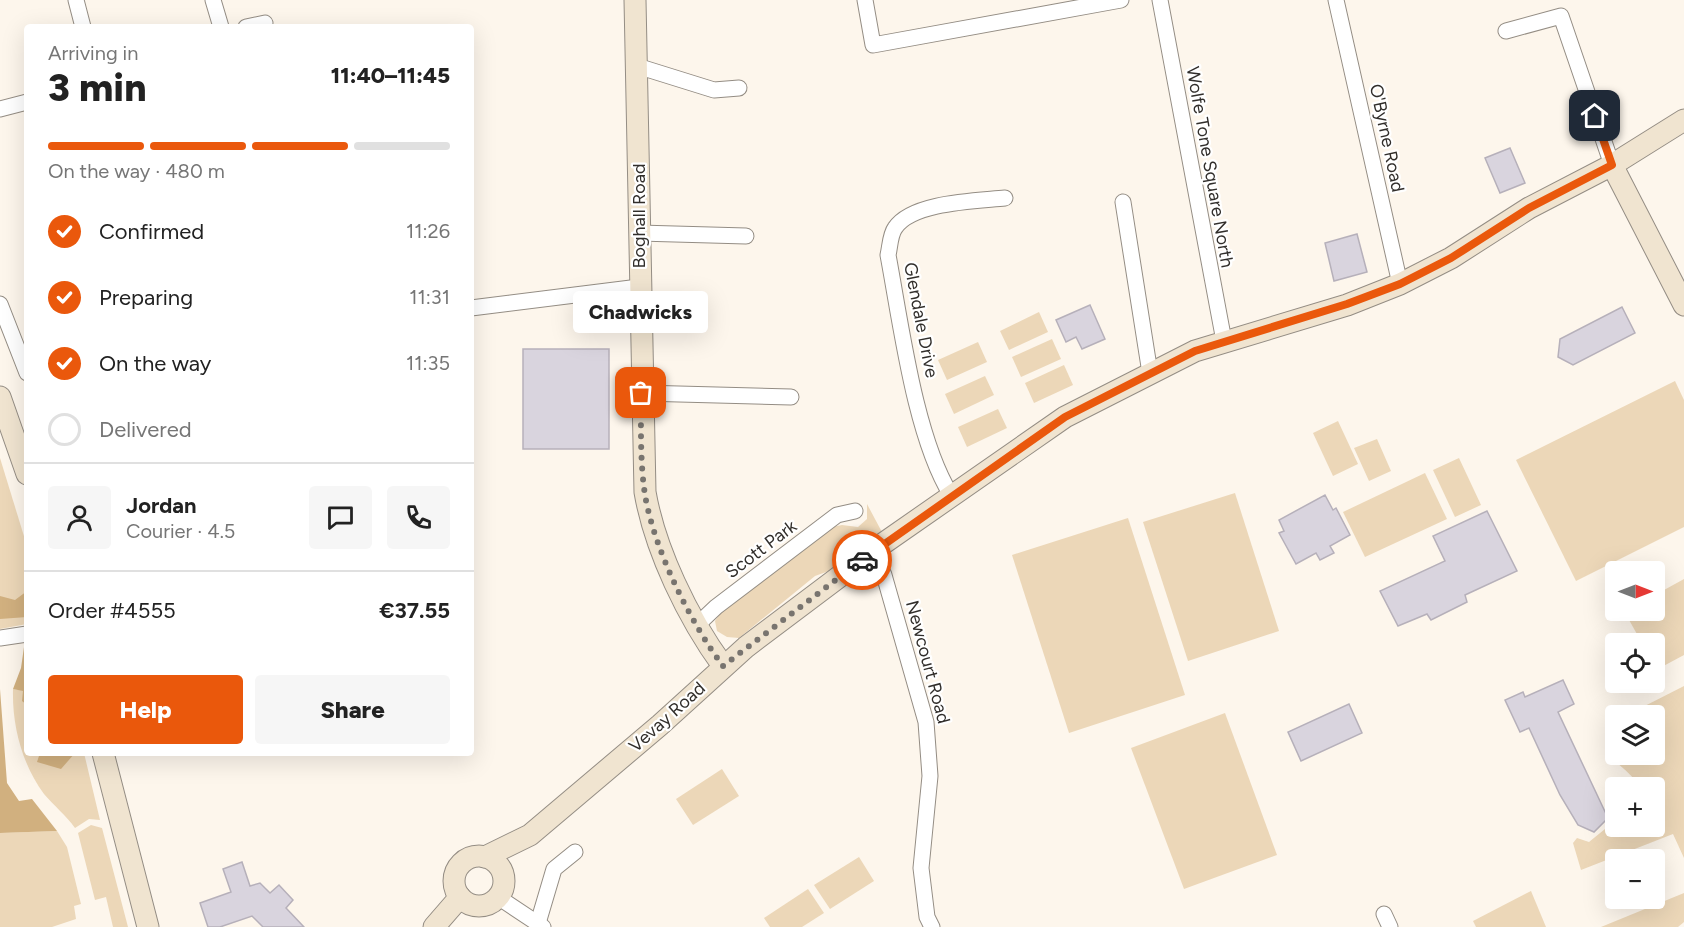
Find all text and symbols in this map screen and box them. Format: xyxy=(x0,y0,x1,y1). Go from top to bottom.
text: Arriving in xyxy=(48,41,138,65)
text: 11:40–11:45 xyxy=(331,62,450,89)
text: 3 min xyxy=(48,64,146,111)
street label: Wolfe Tone Square North xyxy=(1181,65,1239,269)
street label: O'Byrne Road xyxy=(1365,82,1409,194)
pin xyxy=(1569,90,1620,141)
icon: home xyxy=(1578,99,1611,132)
text: On the way · 480 m xyxy=(48,159,225,183)
street label: Boghall Road xyxy=(628,163,650,269)
icon: check xyxy=(48,215,81,248)
text: Confirmed xyxy=(99,218,204,245)
text: 11:26 xyxy=(406,219,450,243)
street label: Glendale Drive xyxy=(899,260,943,380)
icon: check xyxy=(48,281,81,314)
text: Preparing xyxy=(99,284,193,311)
text: 11:31 xyxy=(409,285,450,309)
callout: Chadwicks xyxy=(574,291,708,333)
text: Chadwicks xyxy=(589,300,692,324)
icon: check xyxy=(48,347,81,380)
text: On the way xyxy=(99,350,211,377)
text: 11:35 xyxy=(406,351,450,375)
pin xyxy=(615,367,666,418)
icon: bag xyxy=(624,376,657,409)
text: Delivered xyxy=(99,416,192,443)
button: person xyxy=(48,486,111,549)
button: chat xyxy=(309,486,372,549)
button: phone xyxy=(387,486,450,549)
text: Jordan xyxy=(126,492,197,519)
street label: Scott Park xyxy=(721,515,801,583)
text: Courier · 4.5 xyxy=(126,519,235,543)
courier xyxy=(832,530,892,590)
icon: car xyxy=(846,544,879,577)
north arrow xyxy=(1605,561,1665,621)
map controls xyxy=(1605,561,1665,909)
text: Order #4555 xyxy=(48,597,176,624)
text: €37.55 xyxy=(379,597,450,624)
street label: Newcourt Road xyxy=(901,598,955,726)
button: locate xyxy=(1605,633,1665,693)
button: Help xyxy=(48,675,243,744)
button: Share xyxy=(255,675,450,744)
street label: Vevay Road xyxy=(624,677,710,757)
button: layers xyxy=(1605,705,1665,765)
button: + xyxy=(1605,777,1665,837)
button: − xyxy=(1605,849,1665,909)

